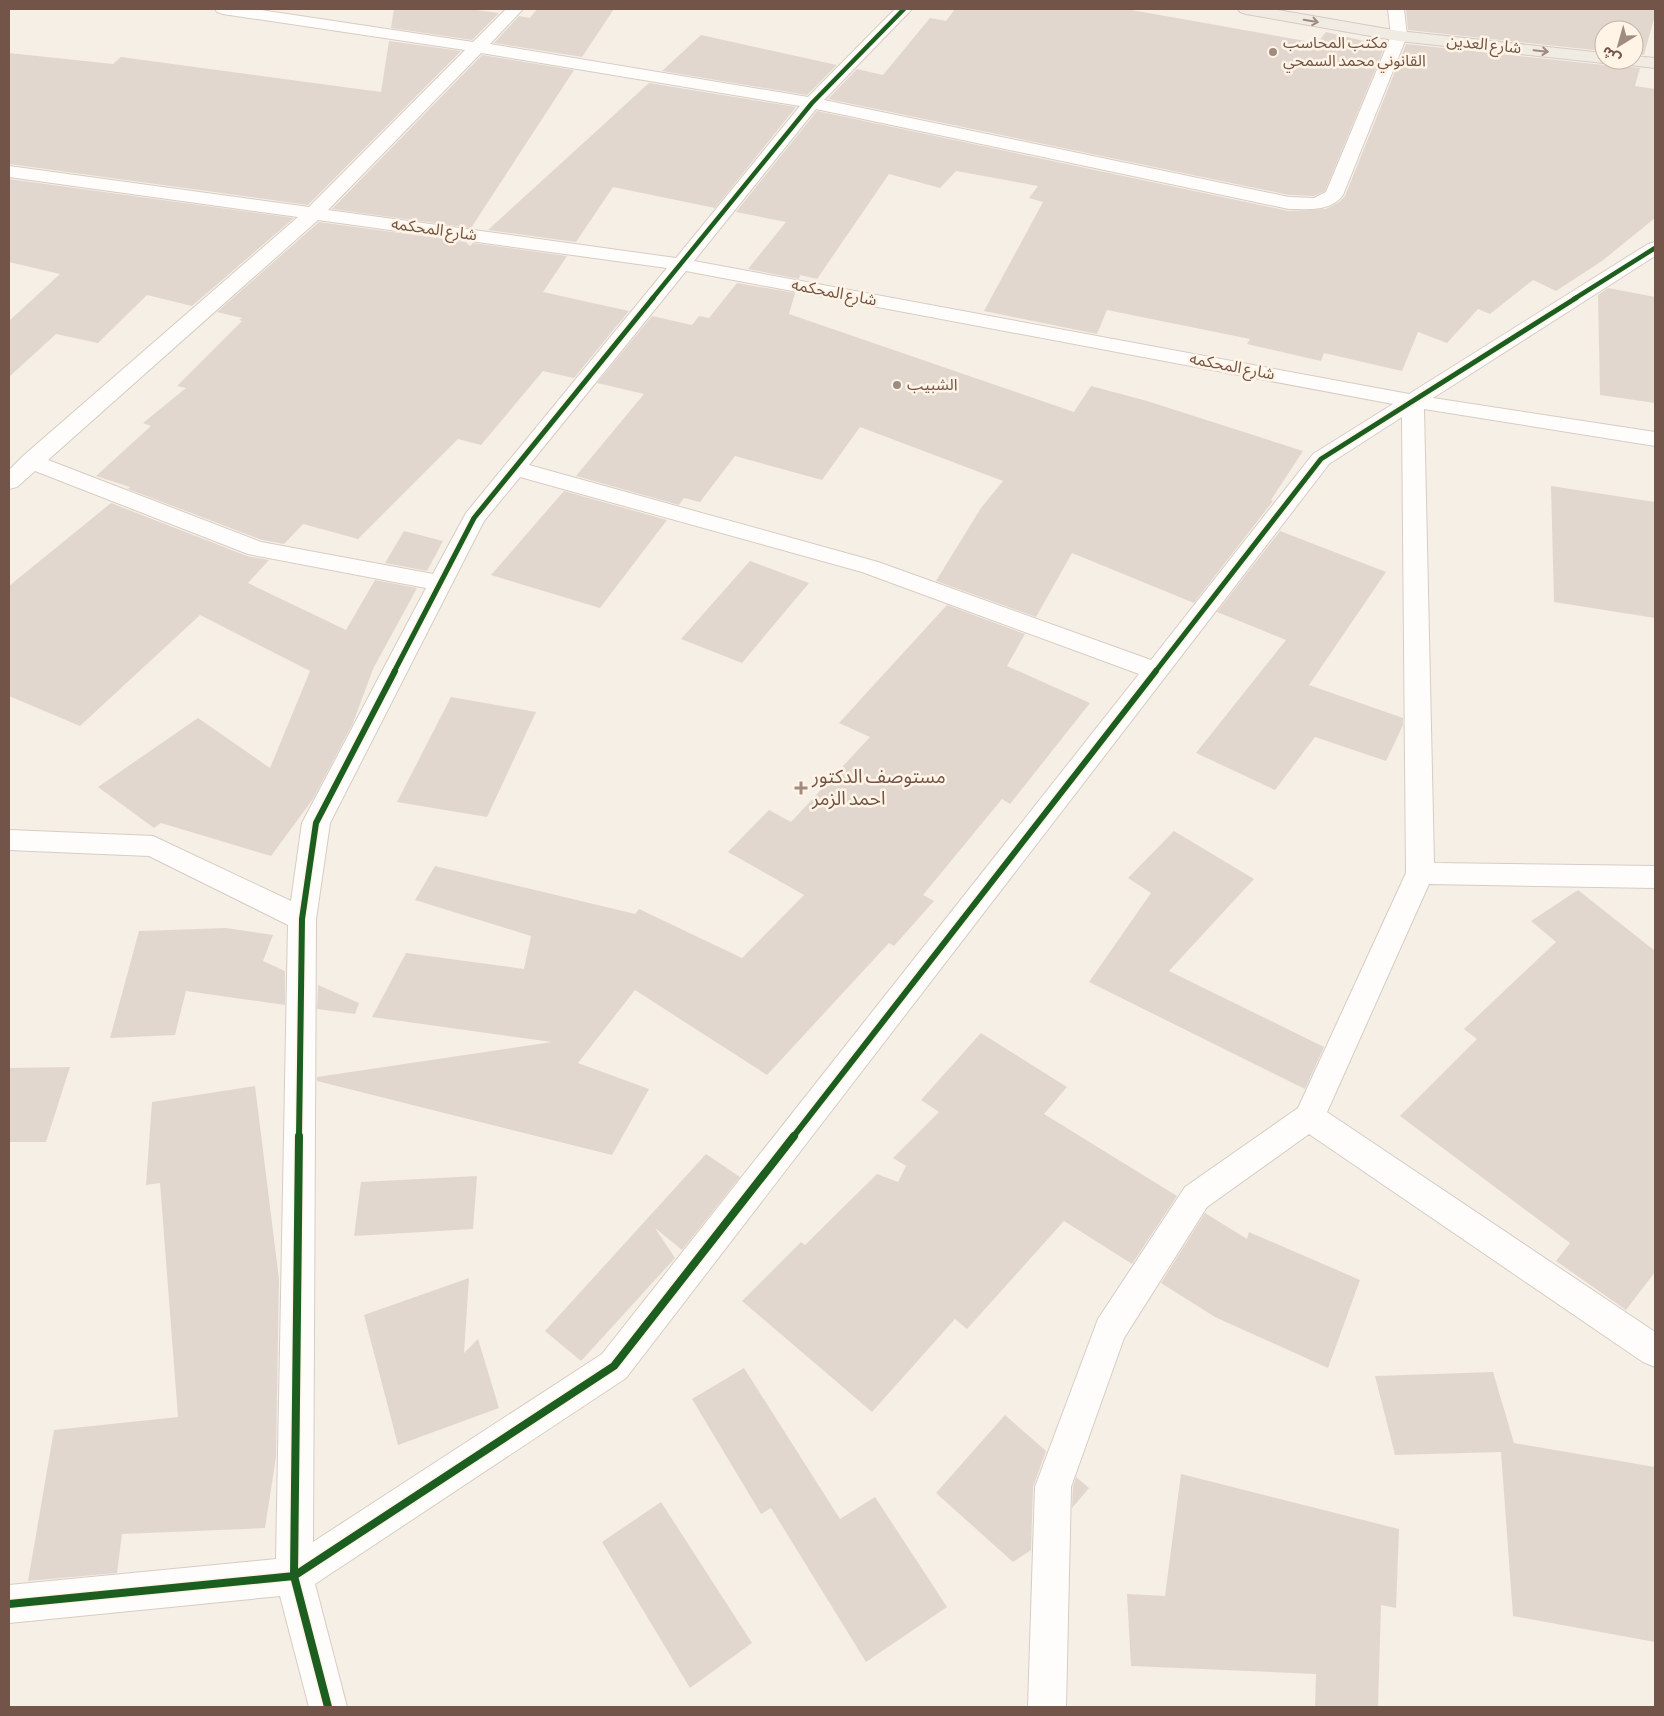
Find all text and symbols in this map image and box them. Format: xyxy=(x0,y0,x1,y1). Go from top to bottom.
one-way arrow xyxy=(1303,16,1319,26)
north arrow xyxy=(1594,20,1644,70)
street label: شارع العدين xyxy=(1445,32,1522,60)
place label: مكتب المحاسب القانوني محمد السمحي xyxy=(1283,34,1426,72)
text: ش xyxy=(1599,42,1624,68)
marker: مكتب المحاسب القانوني محمد السمحي xyxy=(1267,46,1279,58)
one-way arrow xyxy=(1533,46,1549,56)
street label: شارع المحكمه xyxy=(390,215,478,247)
street label: شارع المحكمه xyxy=(789,275,878,313)
street label: شارع المحكمه xyxy=(1187,349,1276,387)
place label: الشبيب xyxy=(907,376,958,395)
marker: الشبيب xyxy=(891,379,903,391)
place label: مستوصف الدكتور احمد الزمر xyxy=(811,766,946,811)
marker: مستوصف الدكتور احمد الزمر xyxy=(794,781,808,795)

